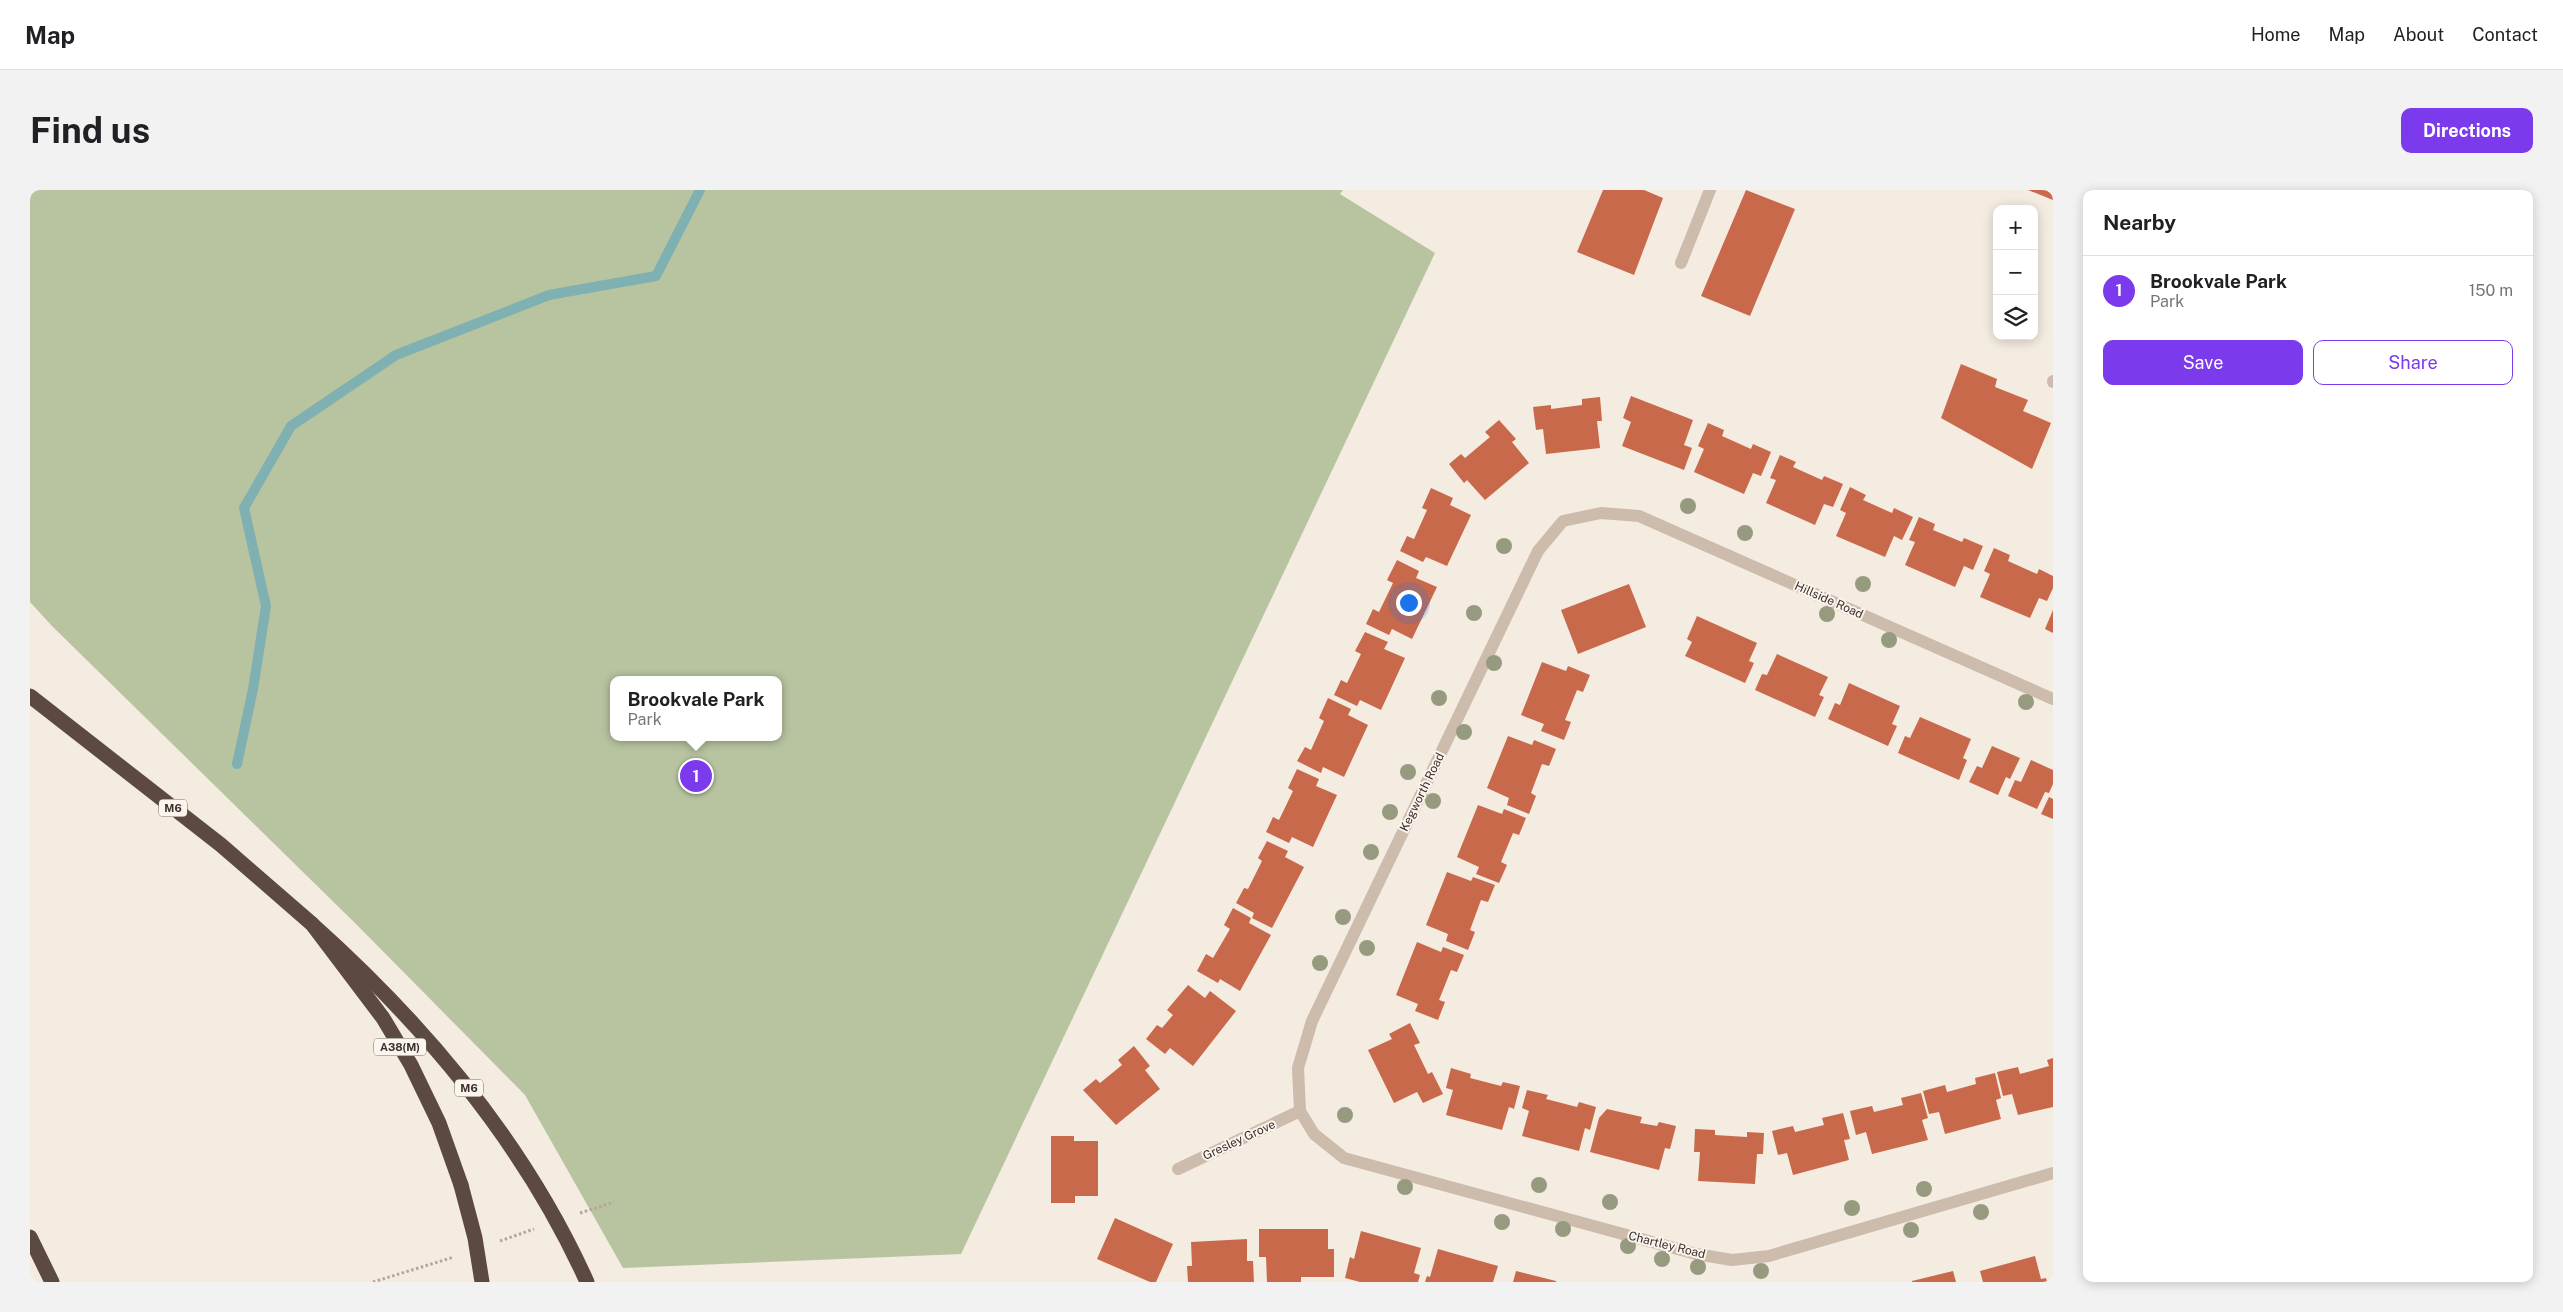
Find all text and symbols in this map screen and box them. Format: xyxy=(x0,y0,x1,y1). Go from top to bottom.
text: Map xyxy=(25,21,75,49)
text: Home xyxy=(2251,24,2301,45)
text: Map xyxy=(2329,24,2365,45)
text: About xyxy=(2393,24,2444,45)
text: Contact xyxy=(2472,24,2538,45)
button: Directions xyxy=(2401,108,2533,153)
text: Find us xyxy=(30,110,150,151)
map controls xyxy=(1993,205,2038,340)
button: + xyxy=(1993,205,2038,250)
text: Nearby xyxy=(2103,210,2176,235)
button: − xyxy=(1993,250,2038,295)
text: Brookvale Park xyxy=(2150,270,2287,292)
text: 1 xyxy=(2116,281,2122,300)
text: 150 m xyxy=(2469,281,2513,300)
text: Park xyxy=(2150,292,2184,311)
button: layers xyxy=(1993,295,2038,340)
button: Save xyxy=(2103,340,2303,385)
button: Share xyxy=(2313,340,2513,385)
street label: Hillside Road xyxy=(1793,579,1865,621)
your location xyxy=(1396,590,1422,616)
popup xyxy=(610,676,782,741)
text: Brookvale Park xyxy=(628,688,764,710)
text: Park xyxy=(628,710,662,729)
street label: Kegworth Road xyxy=(1397,750,1447,834)
pin: 1 xyxy=(680,757,712,795)
road number: M6 xyxy=(159,800,187,816)
road number: A38(M) xyxy=(374,1039,426,1056)
road number: M6 xyxy=(455,1080,483,1096)
street label: Gresley Grove xyxy=(1201,1117,1278,1163)
street label: Chartley Road xyxy=(1627,1229,1707,1261)

